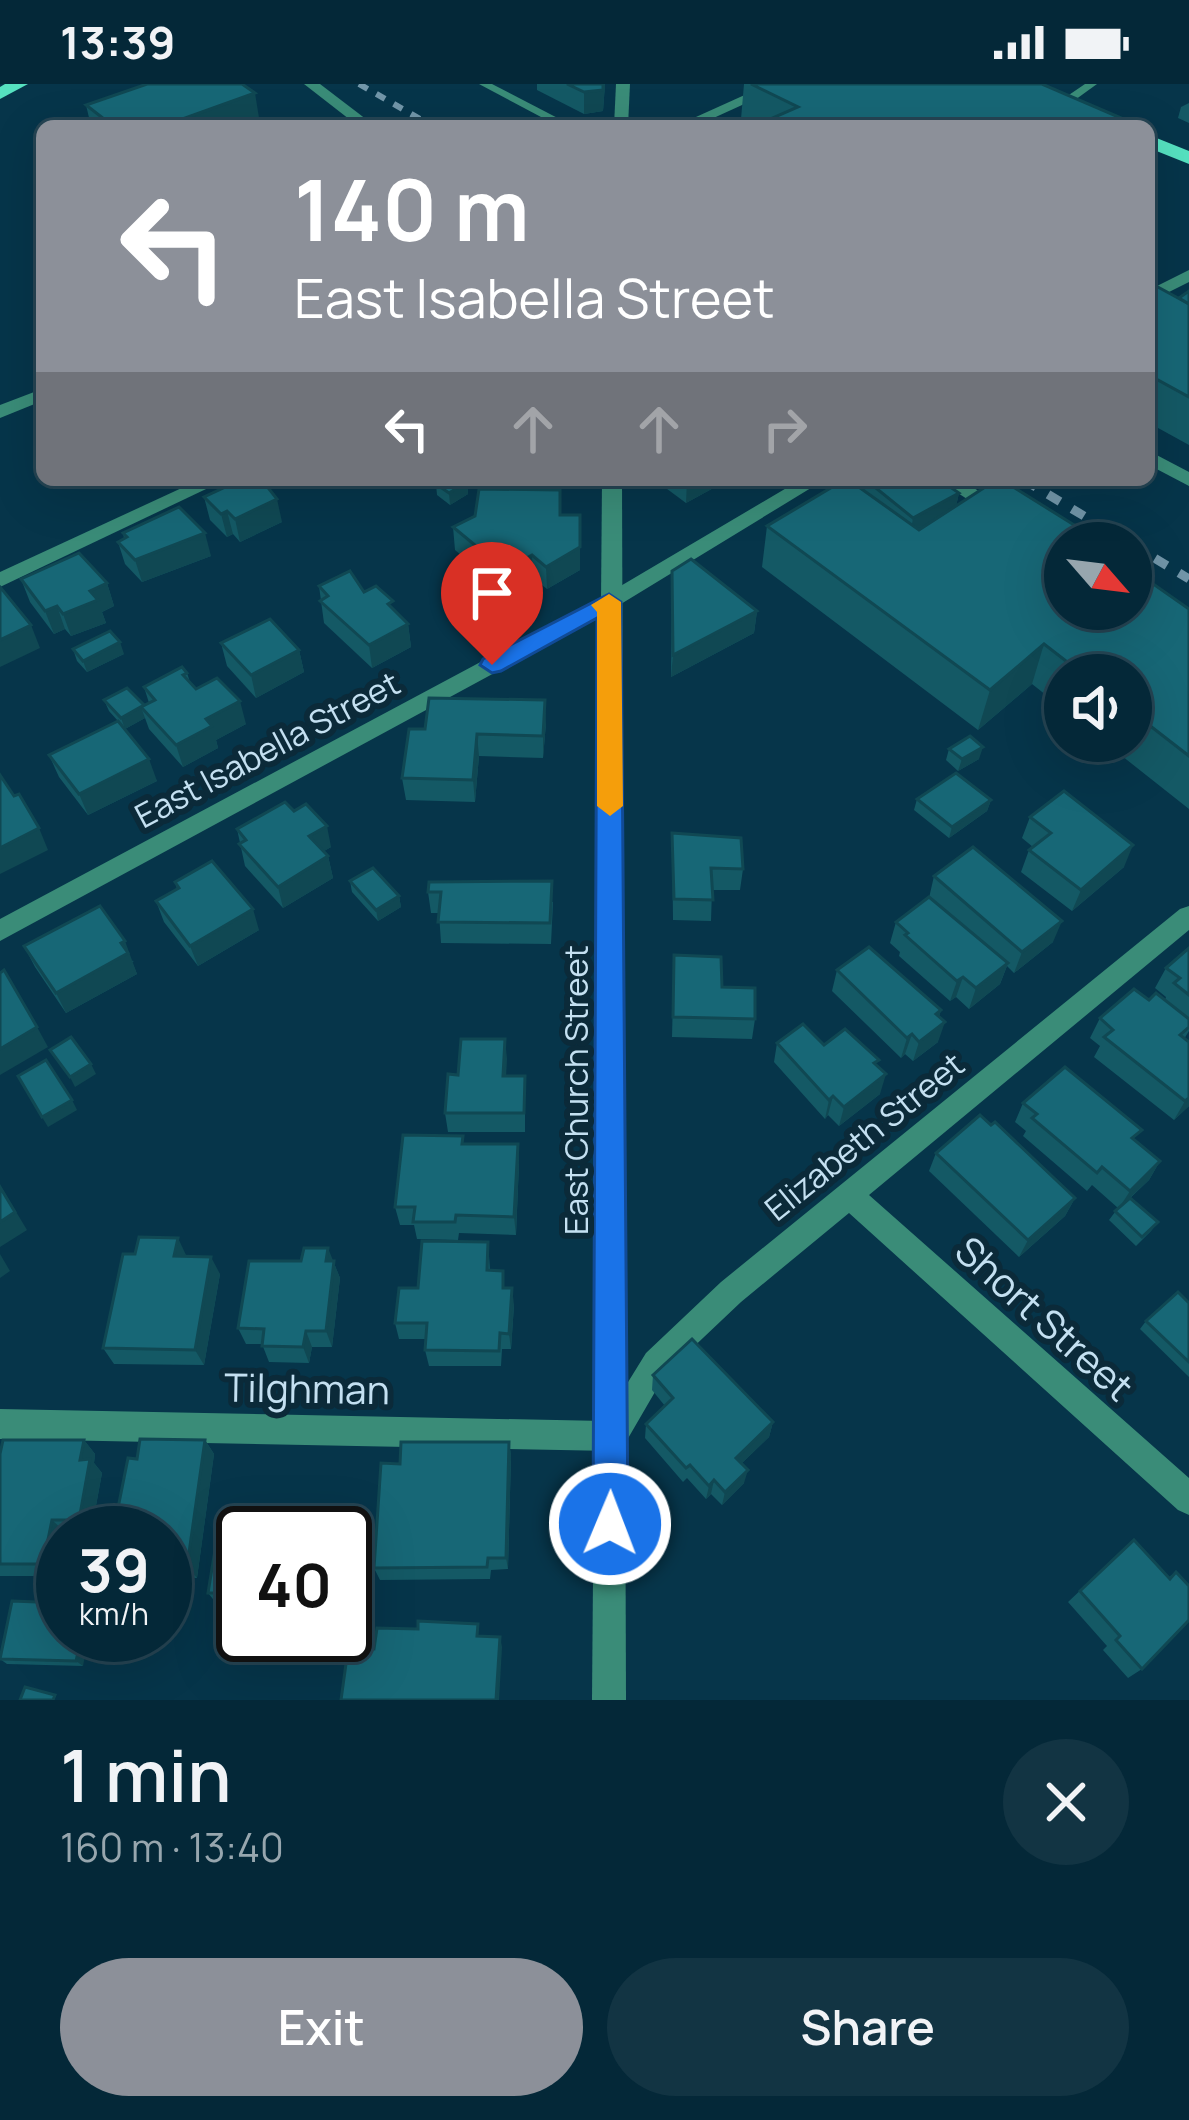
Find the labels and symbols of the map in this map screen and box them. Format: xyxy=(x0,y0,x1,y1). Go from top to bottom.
north arrow xyxy=(1044,522,1152,630)
pin xyxy=(441,542,543,665)
street label: East Isabella Street xyxy=(127,660,407,838)
street label: East Church Street xyxy=(553,945,598,1235)
street label: Elizabeth Street xyxy=(755,1042,973,1230)
street label: Short Street xyxy=(944,1224,1146,1412)
street label: Tilghman xyxy=(224,1360,390,1416)
position arrow xyxy=(547,1461,673,1587)
speed limit sign: 40 xyxy=(216,1506,372,1662)

